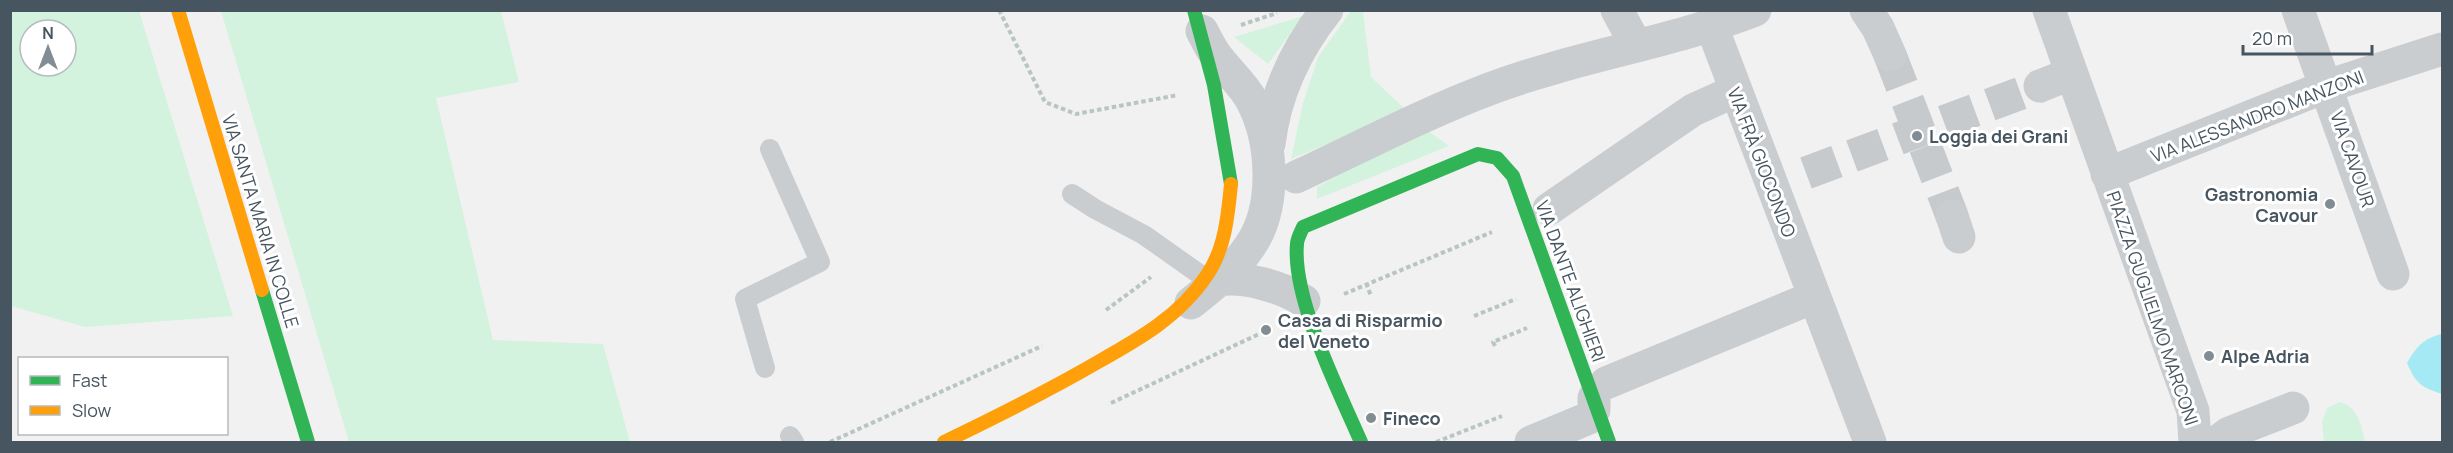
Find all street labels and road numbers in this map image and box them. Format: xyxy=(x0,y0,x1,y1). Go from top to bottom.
street label: VIA ALESSANDRO MANZONI xyxy=(2147,64,2367,168)
street label: VIA FRÀ GIOCONDO xyxy=(1722,84,1802,240)
street label: VIA CAVOUR xyxy=(2325,108,2381,210)
street label: VIA SANTA MARIA IN COLLE xyxy=(217,111,305,331)
street label: PIAZZA GUGLIELMO MARCONI xyxy=(2102,188,2204,428)
street label: VIA DANTE ALIGHIERI xyxy=(1531,197,1611,365)

